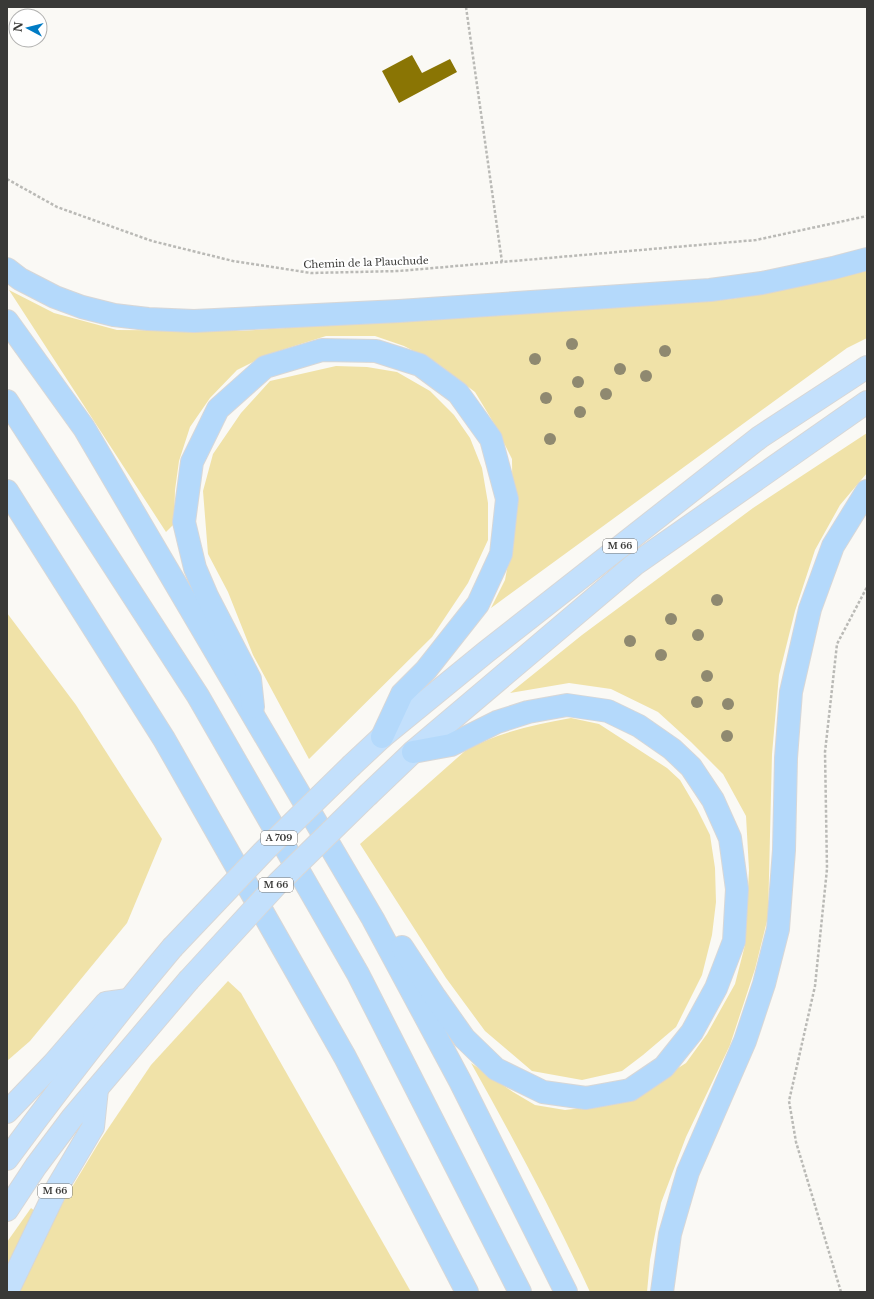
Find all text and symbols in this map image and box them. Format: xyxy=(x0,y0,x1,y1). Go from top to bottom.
north arrow xyxy=(8,8,48,48)
text: N xyxy=(10,20,26,33)
street label: Chemin de la Plauchude xyxy=(303,254,429,271)
road number: M 66 xyxy=(603,539,637,553)
road number: A 709 xyxy=(261,831,297,845)
road number: M 66 xyxy=(259,878,293,892)
road number: M 66 xyxy=(38,1184,72,1198)

